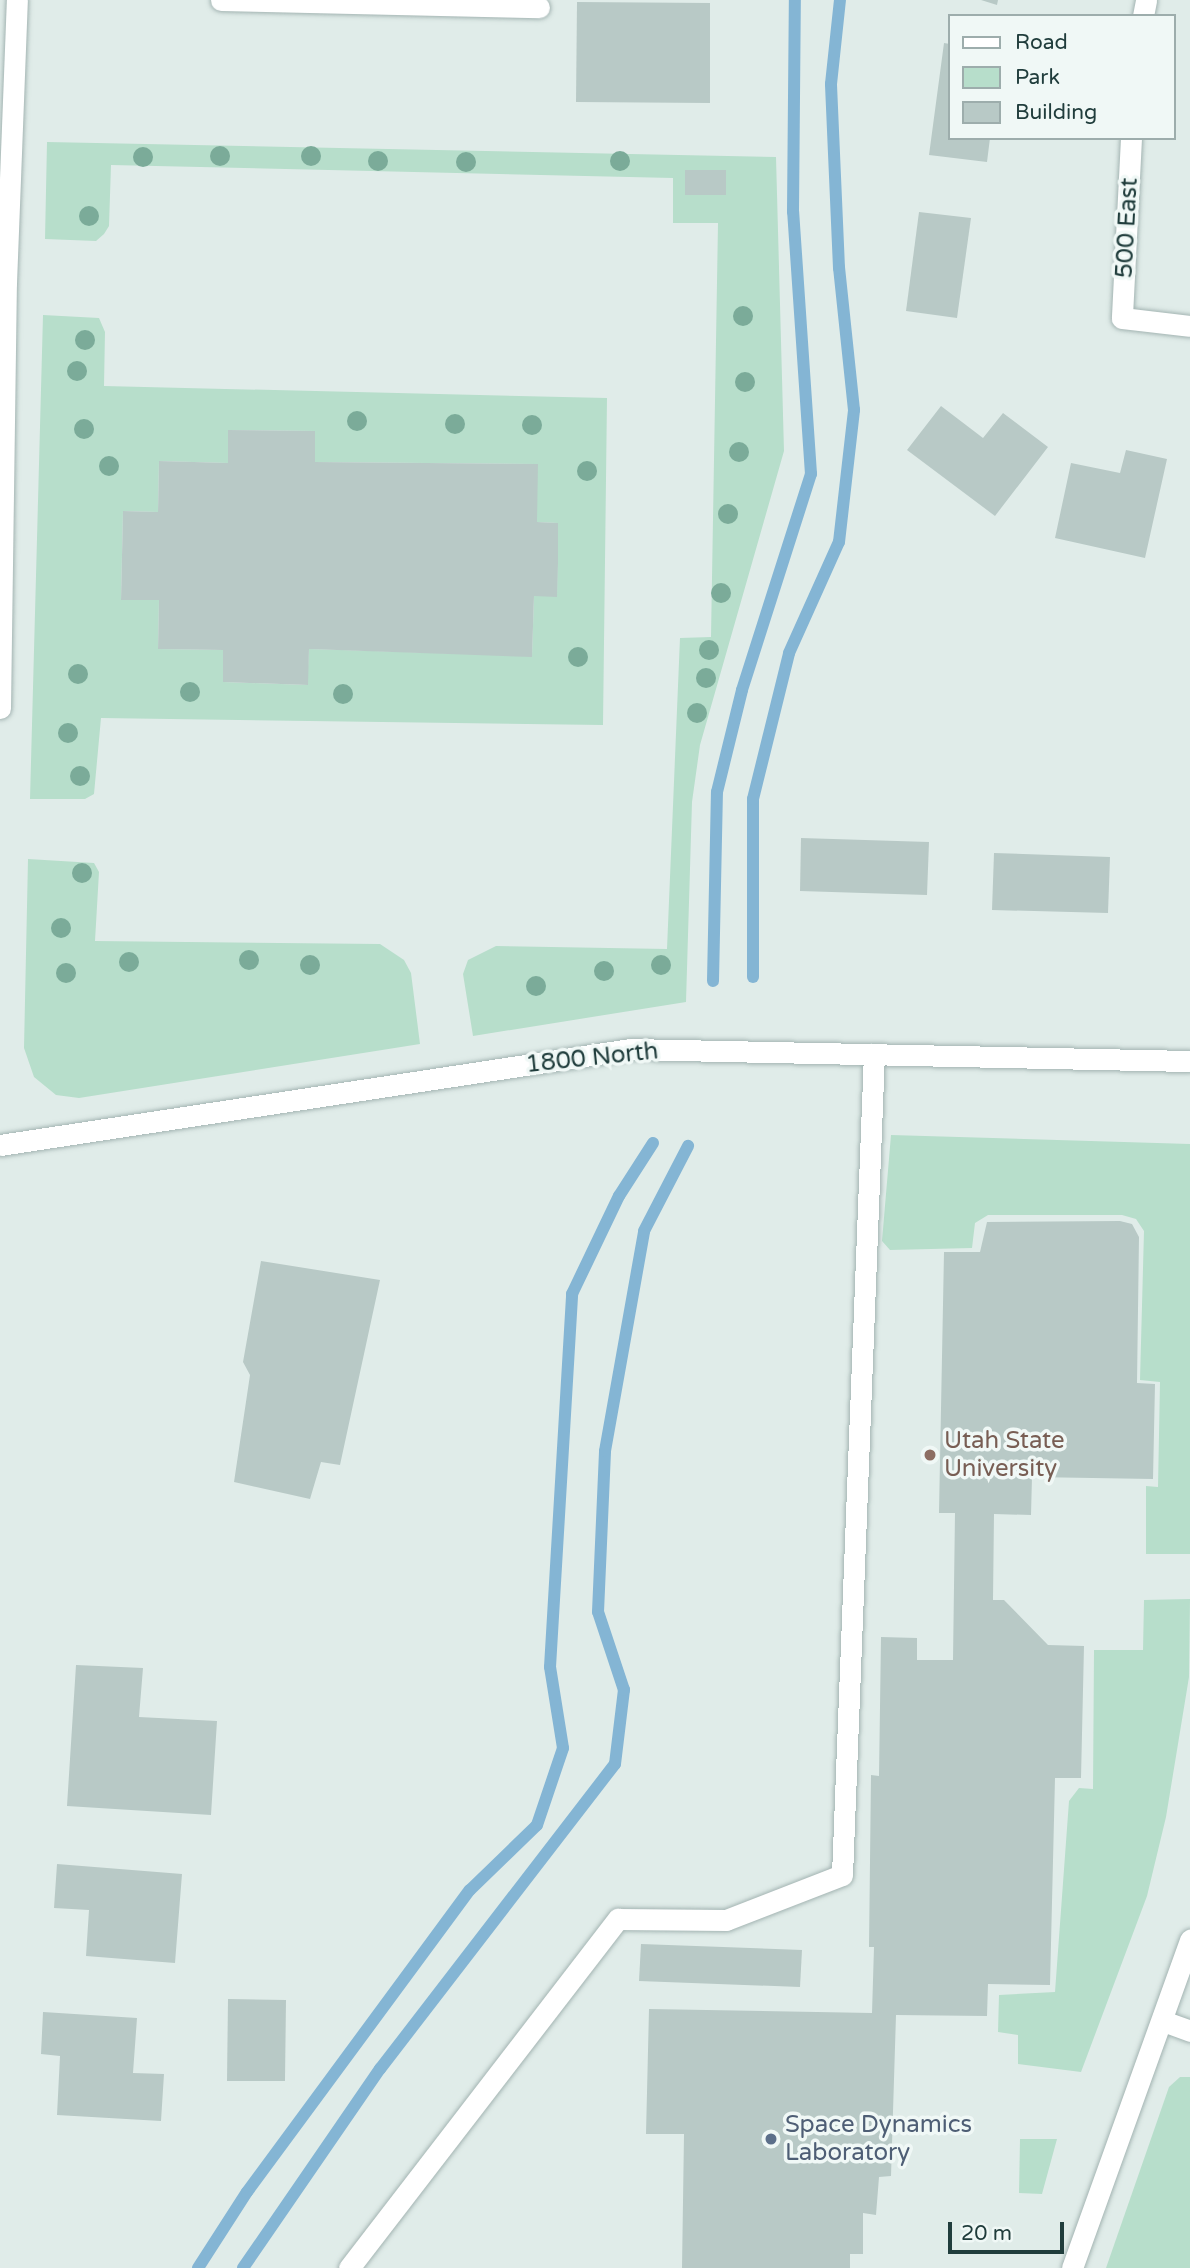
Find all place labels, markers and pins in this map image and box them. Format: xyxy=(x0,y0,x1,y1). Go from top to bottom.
place label: Utah State University xyxy=(944,1427,1065,1483)
marker: Utah State University xyxy=(922,1447,938,1463)
place label: Space Dynamics Laboratory xyxy=(785,2111,972,2167)
marker: Space Dynamics Laboratory xyxy=(763,2131,779,2147)

